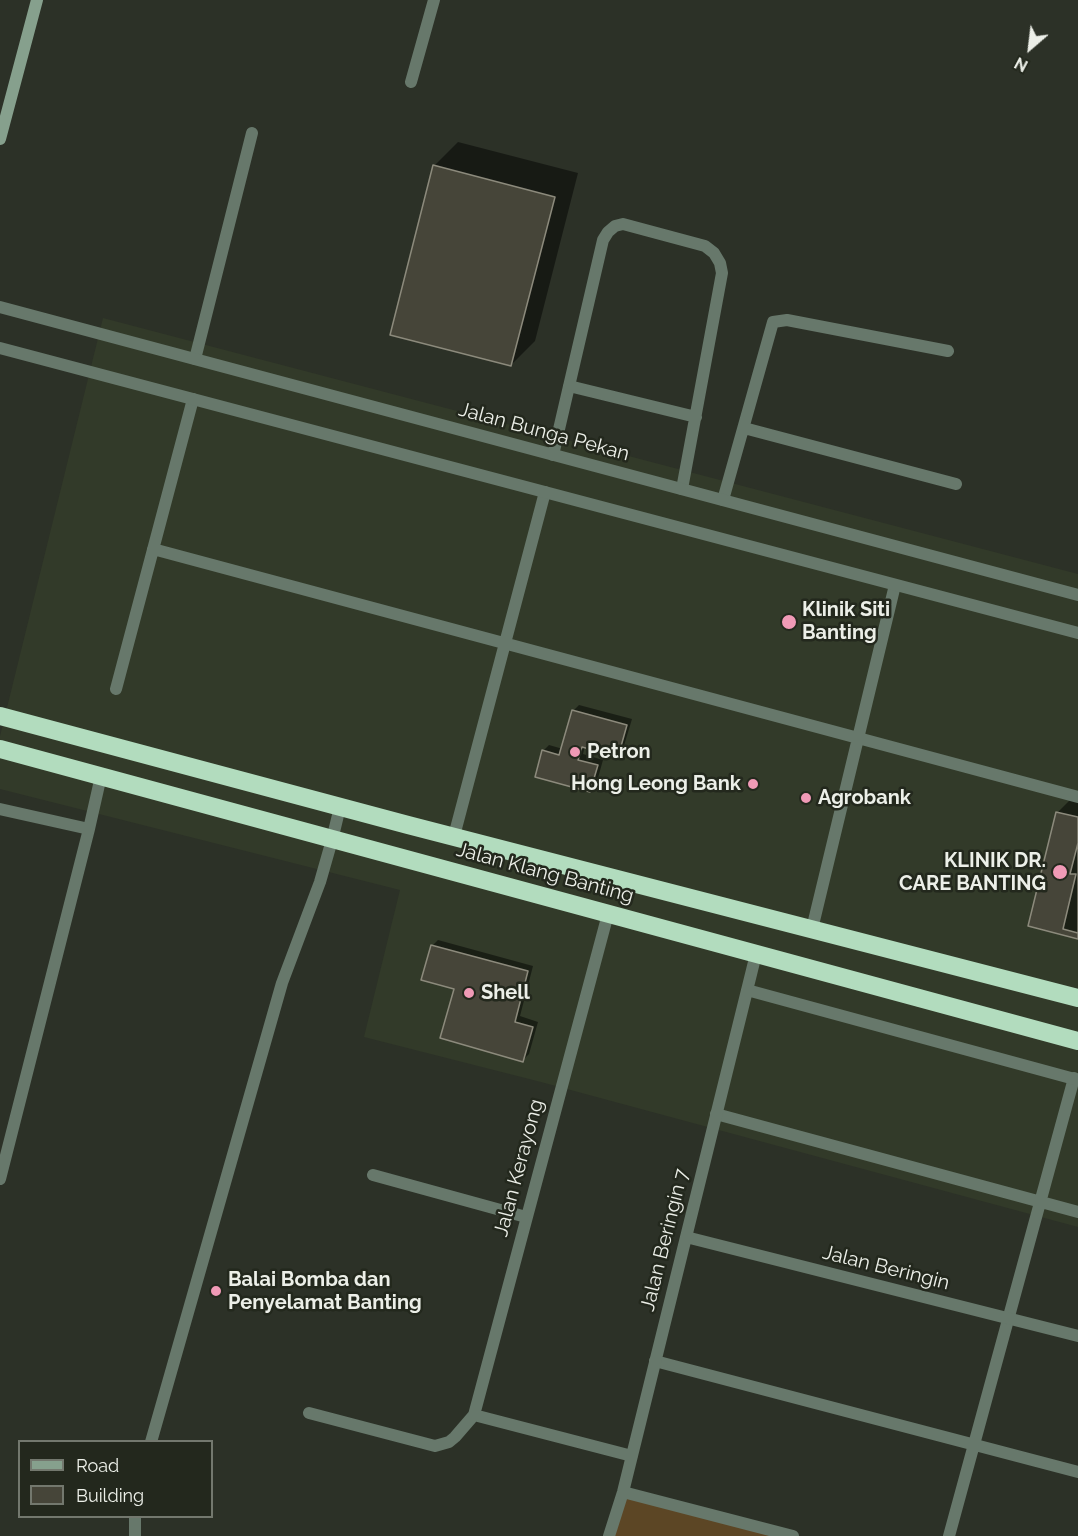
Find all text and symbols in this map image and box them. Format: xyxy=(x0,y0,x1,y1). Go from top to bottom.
north arrow xyxy=(1000,18,1060,78)
text: N xyxy=(1011,53,1031,76)
street label: Jalan Bunga Pekan xyxy=(456,398,632,466)
place label: Klinik Siti Banting xyxy=(802,598,890,645)
marker: Klinik Siti Banting xyxy=(780,613,798,631)
place label: Petron xyxy=(587,740,651,764)
marker: Petron xyxy=(568,745,582,759)
place label: Hong Leong Bank xyxy=(571,772,741,796)
marker: Hong Leong Bank xyxy=(746,777,760,791)
place label: Agrobank xyxy=(818,786,911,810)
marker: Agrobank xyxy=(799,791,813,805)
street label: Jalan Klang Banting xyxy=(454,838,636,908)
place label: KLINIK DR. CARE BANTING xyxy=(899,849,1046,896)
marker: KLINIK DR. CARE BANTING xyxy=(1051,863,1069,881)
place label: Shell xyxy=(481,981,530,1005)
marker: Shell xyxy=(462,986,476,1000)
street label: Jalan Kerayong xyxy=(489,1097,549,1239)
street label: Jalan Beringin 7 xyxy=(636,1166,694,1314)
street label: Jalan Beringin xyxy=(820,1241,952,1295)
place label: Balai Bomba dan Penyelamat Banting xyxy=(228,1268,422,1315)
marker: Balai Bomba dan Penyelamat Banting xyxy=(209,1284,223,1298)
legend xyxy=(18,1440,213,1518)
text: Road xyxy=(76,1455,119,1476)
text: Building xyxy=(76,1485,144,1506)

